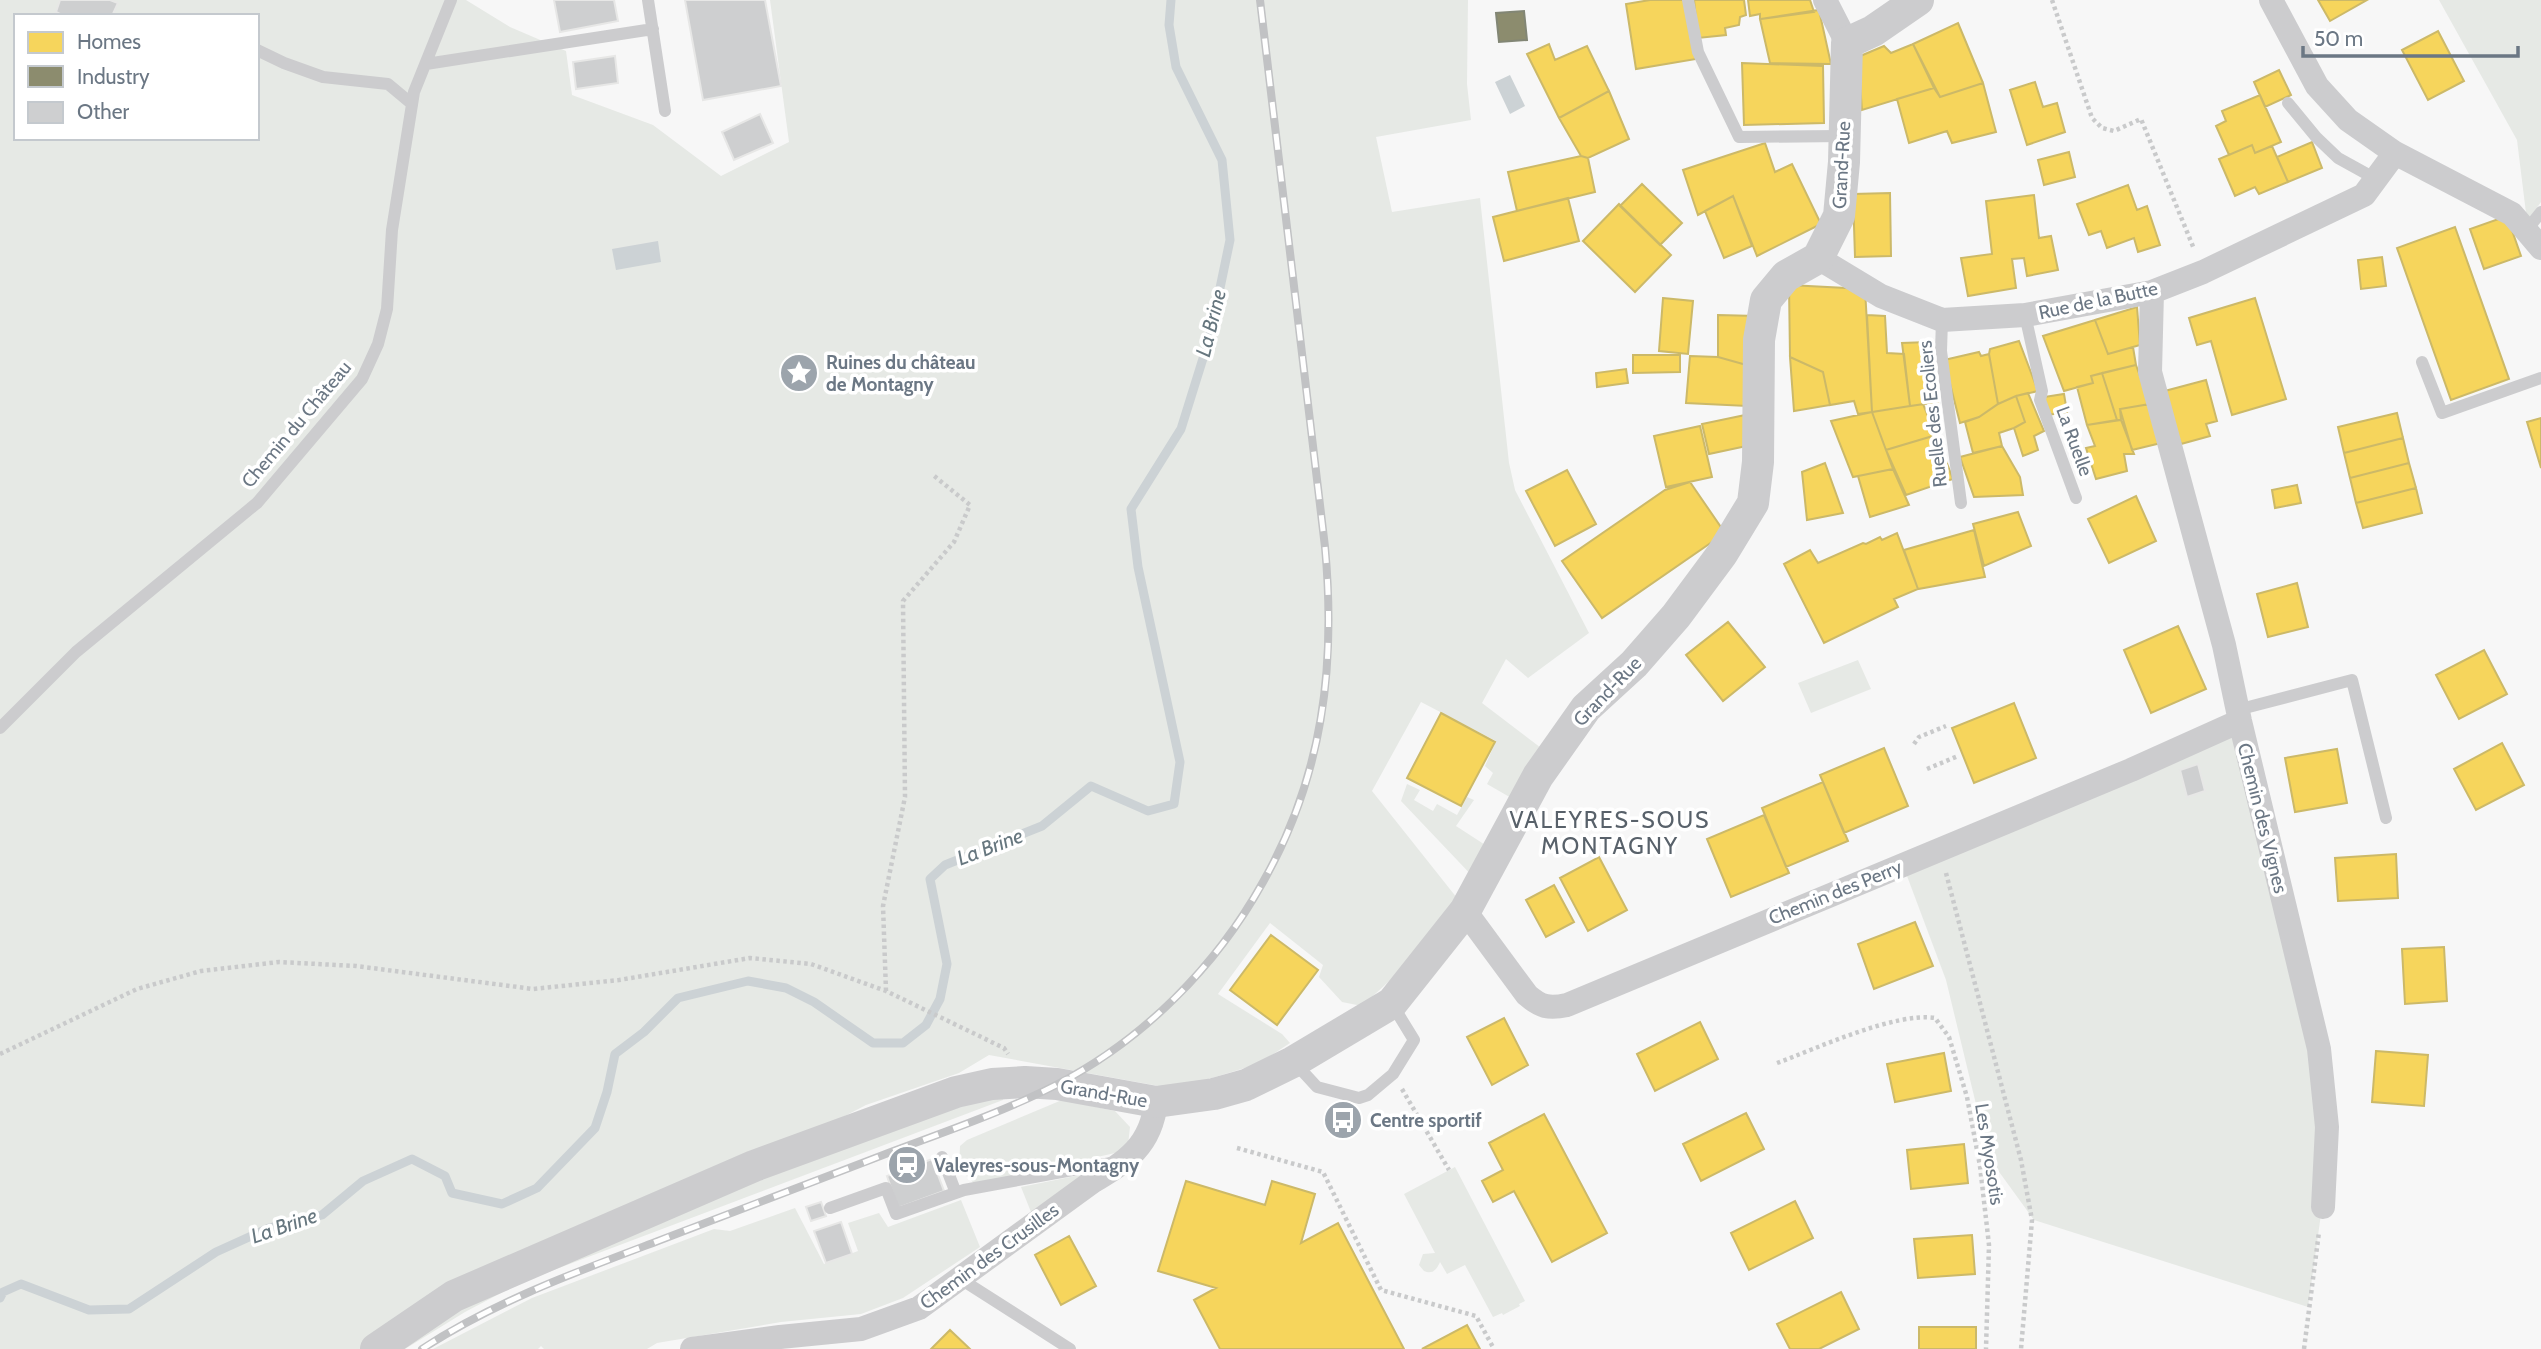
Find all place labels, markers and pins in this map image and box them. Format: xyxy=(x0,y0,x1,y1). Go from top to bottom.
place label: Ruines du château de Montagny xyxy=(826,351,976,396)
place icon: Ruines du château de Montagny xyxy=(778,352,820,394)
bus stop icon: Centre sportif xyxy=(1322,1099,1364,1141)
place label: Centre sportif xyxy=(1370,1109,1482,1132)
station icon: Valeyres-sous-Montagny xyxy=(886,1144,928,1186)
place label: Valeyres-sous-Montagny xyxy=(934,1154,1140,1177)

